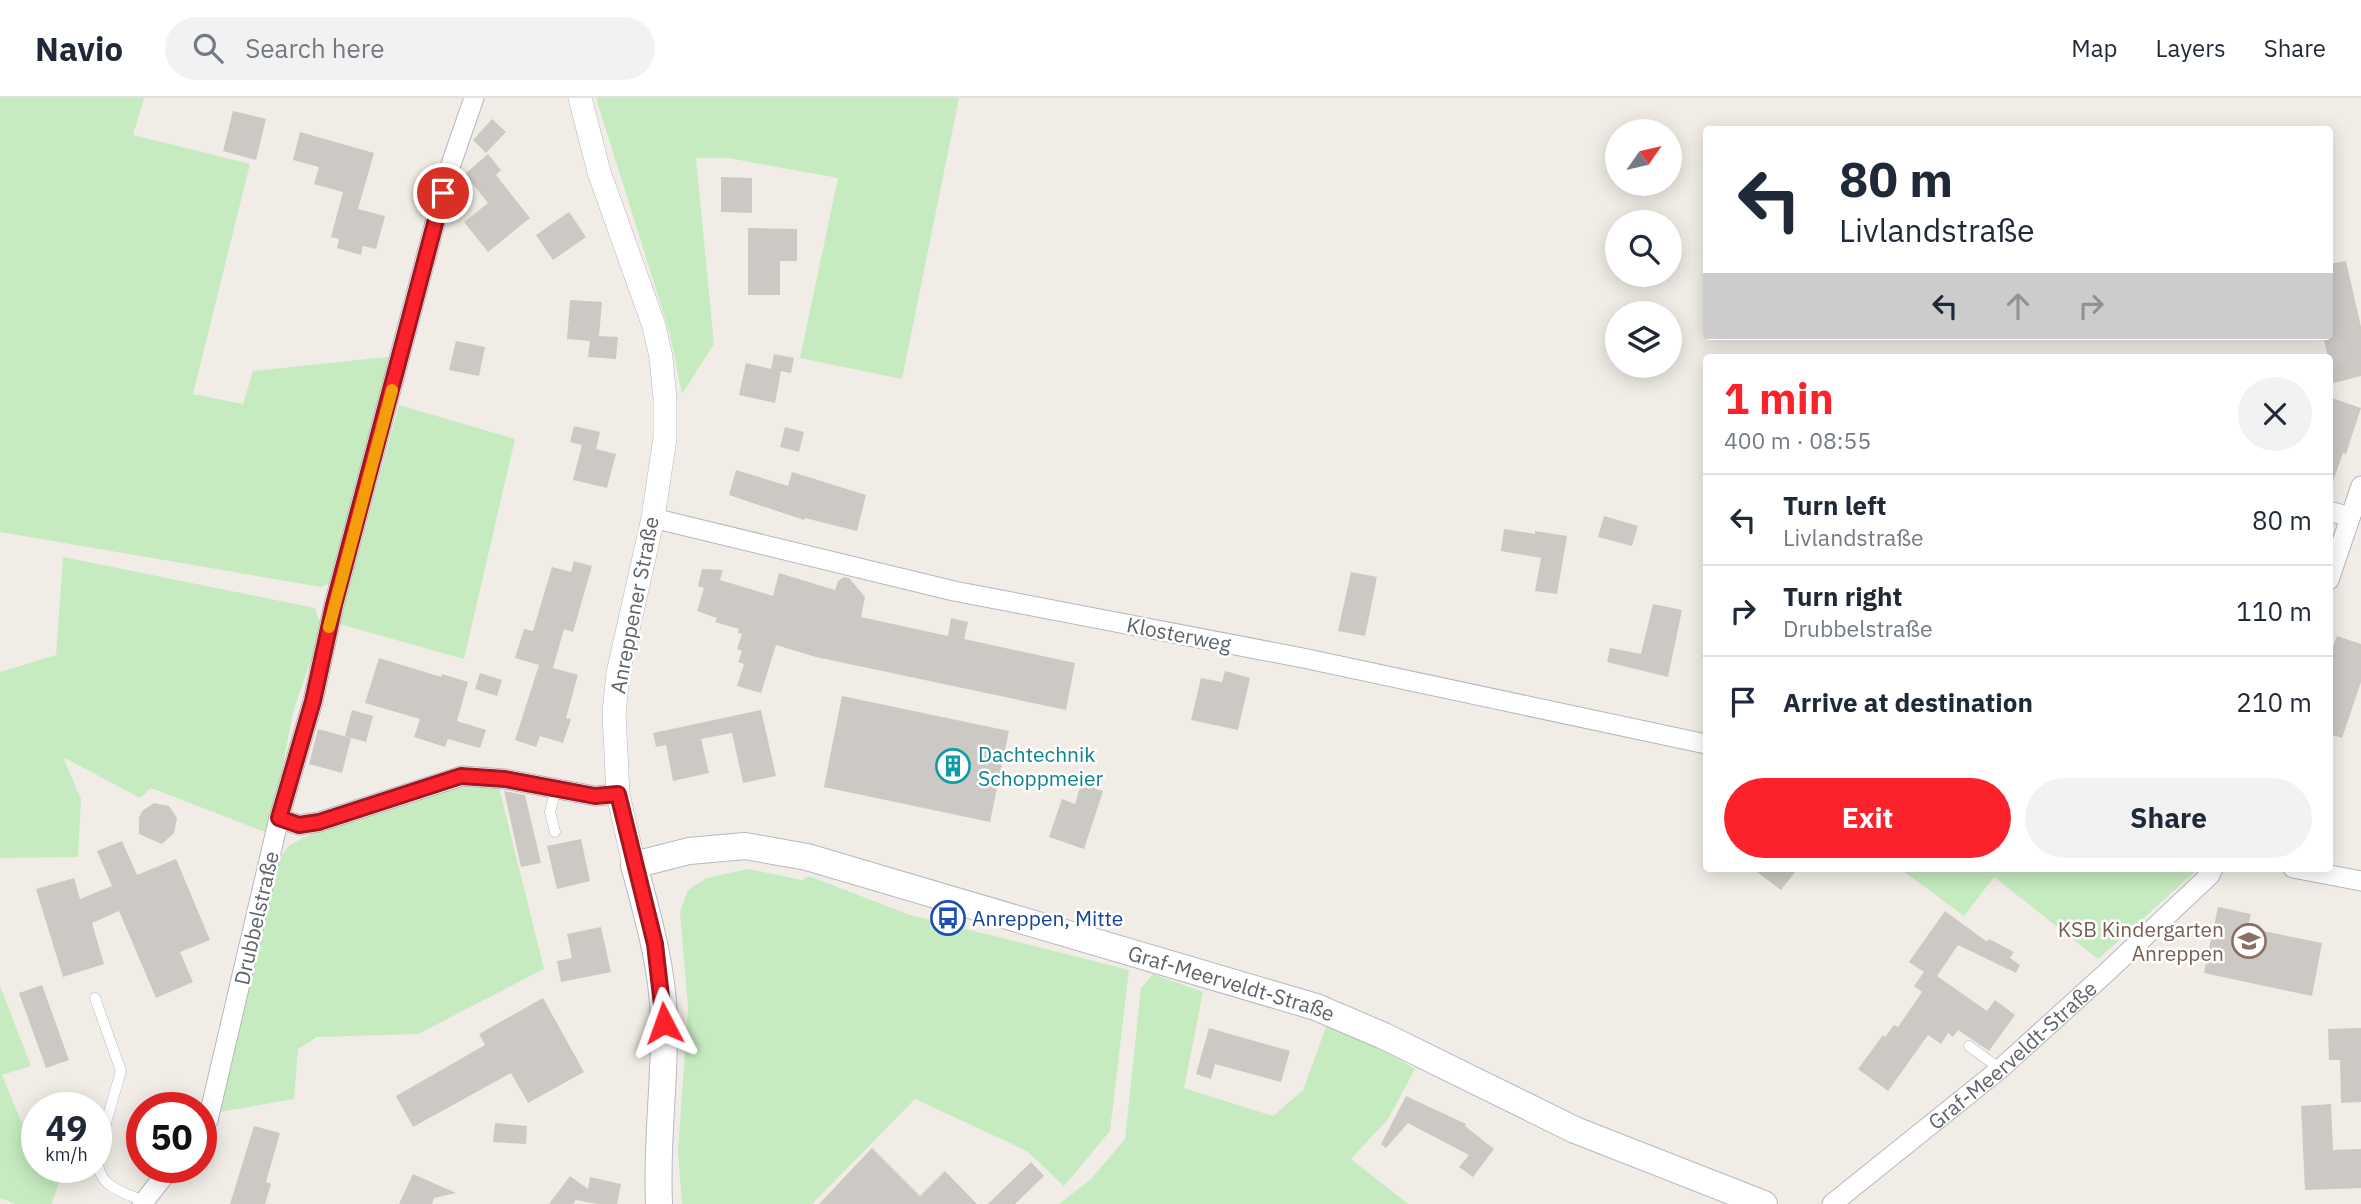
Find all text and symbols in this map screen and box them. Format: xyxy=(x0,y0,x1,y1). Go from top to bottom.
search box xyxy=(165,17,655,80)
text: Navio xyxy=(35,27,123,70)
icon: search xyxy=(189,29,227,67)
text: Search here xyxy=(245,31,385,65)
text: Map xyxy=(2071,32,2118,64)
text: Layers xyxy=(2156,32,2226,64)
text: Share xyxy=(2264,32,2326,64)
north arrow xyxy=(1605,119,1682,196)
map controls xyxy=(1605,119,1682,378)
text: 80 m xyxy=(1839,147,1953,210)
icon: left xyxy=(1724,154,1815,245)
pin xyxy=(413,163,473,223)
icon: arrive xyxy=(424,174,462,212)
text: Livlandstraße xyxy=(1839,209,2035,251)
button: search xyxy=(1605,210,1682,287)
icon: left xyxy=(1926,287,1964,325)
icon: ahead xyxy=(1999,287,2037,325)
icon: right xyxy=(2072,287,2110,325)
button: layers xyxy=(1605,301,1682,378)
text: 1 min xyxy=(1724,371,1834,426)
button: close xyxy=(2238,377,2312,451)
text: 400 m · 08:55 xyxy=(1724,425,1871,455)
text: Turn left xyxy=(1783,488,1886,522)
icon: left xyxy=(1724,501,1762,539)
text: 80 m xyxy=(2252,503,2312,537)
street label: Anreppener Straße xyxy=(603,514,665,696)
text: Livlandstraße xyxy=(1783,522,1924,552)
text: Turn right xyxy=(1783,579,1902,613)
icon: right xyxy=(1724,592,1762,630)
text: 110 m xyxy=(2236,594,2312,628)
street label: Klosterweg xyxy=(1124,610,1234,658)
text: Drubbelstraße xyxy=(1783,613,1933,643)
icon: arrive xyxy=(1724,683,1762,721)
text: Arrive at destination xyxy=(1783,685,2033,719)
text: 210 m xyxy=(2236,685,2312,719)
place label: Dachtechnik Schoppmeier xyxy=(978,740,1103,792)
building icon: Dachtechnik Schoppmeier xyxy=(934,747,972,785)
button: Exit xyxy=(1724,778,2011,858)
button: Share xyxy=(2025,778,2312,858)
street label: Drubbelstraße xyxy=(227,848,285,988)
bus stop icon: Anreppen, Mitte xyxy=(929,899,967,937)
place label: Anreppen, Mitte xyxy=(972,904,1123,932)
place label: KSB Kindergarten Anreppen xyxy=(2058,915,2224,967)
school or university icon: KSB Kindergarten Anreppen xyxy=(2230,922,2268,960)
street label: Graf-Meerveldt-Straße xyxy=(1125,938,1339,1027)
street label: Graf-Meerveldt-Straße xyxy=(1922,974,2103,1136)
position arrow xyxy=(627,986,701,1060)
speed limit sign: 50 xyxy=(126,1092,217,1183)
text: 49 xyxy=(45,1105,88,1151)
text: km/h xyxy=(45,1143,88,1166)

